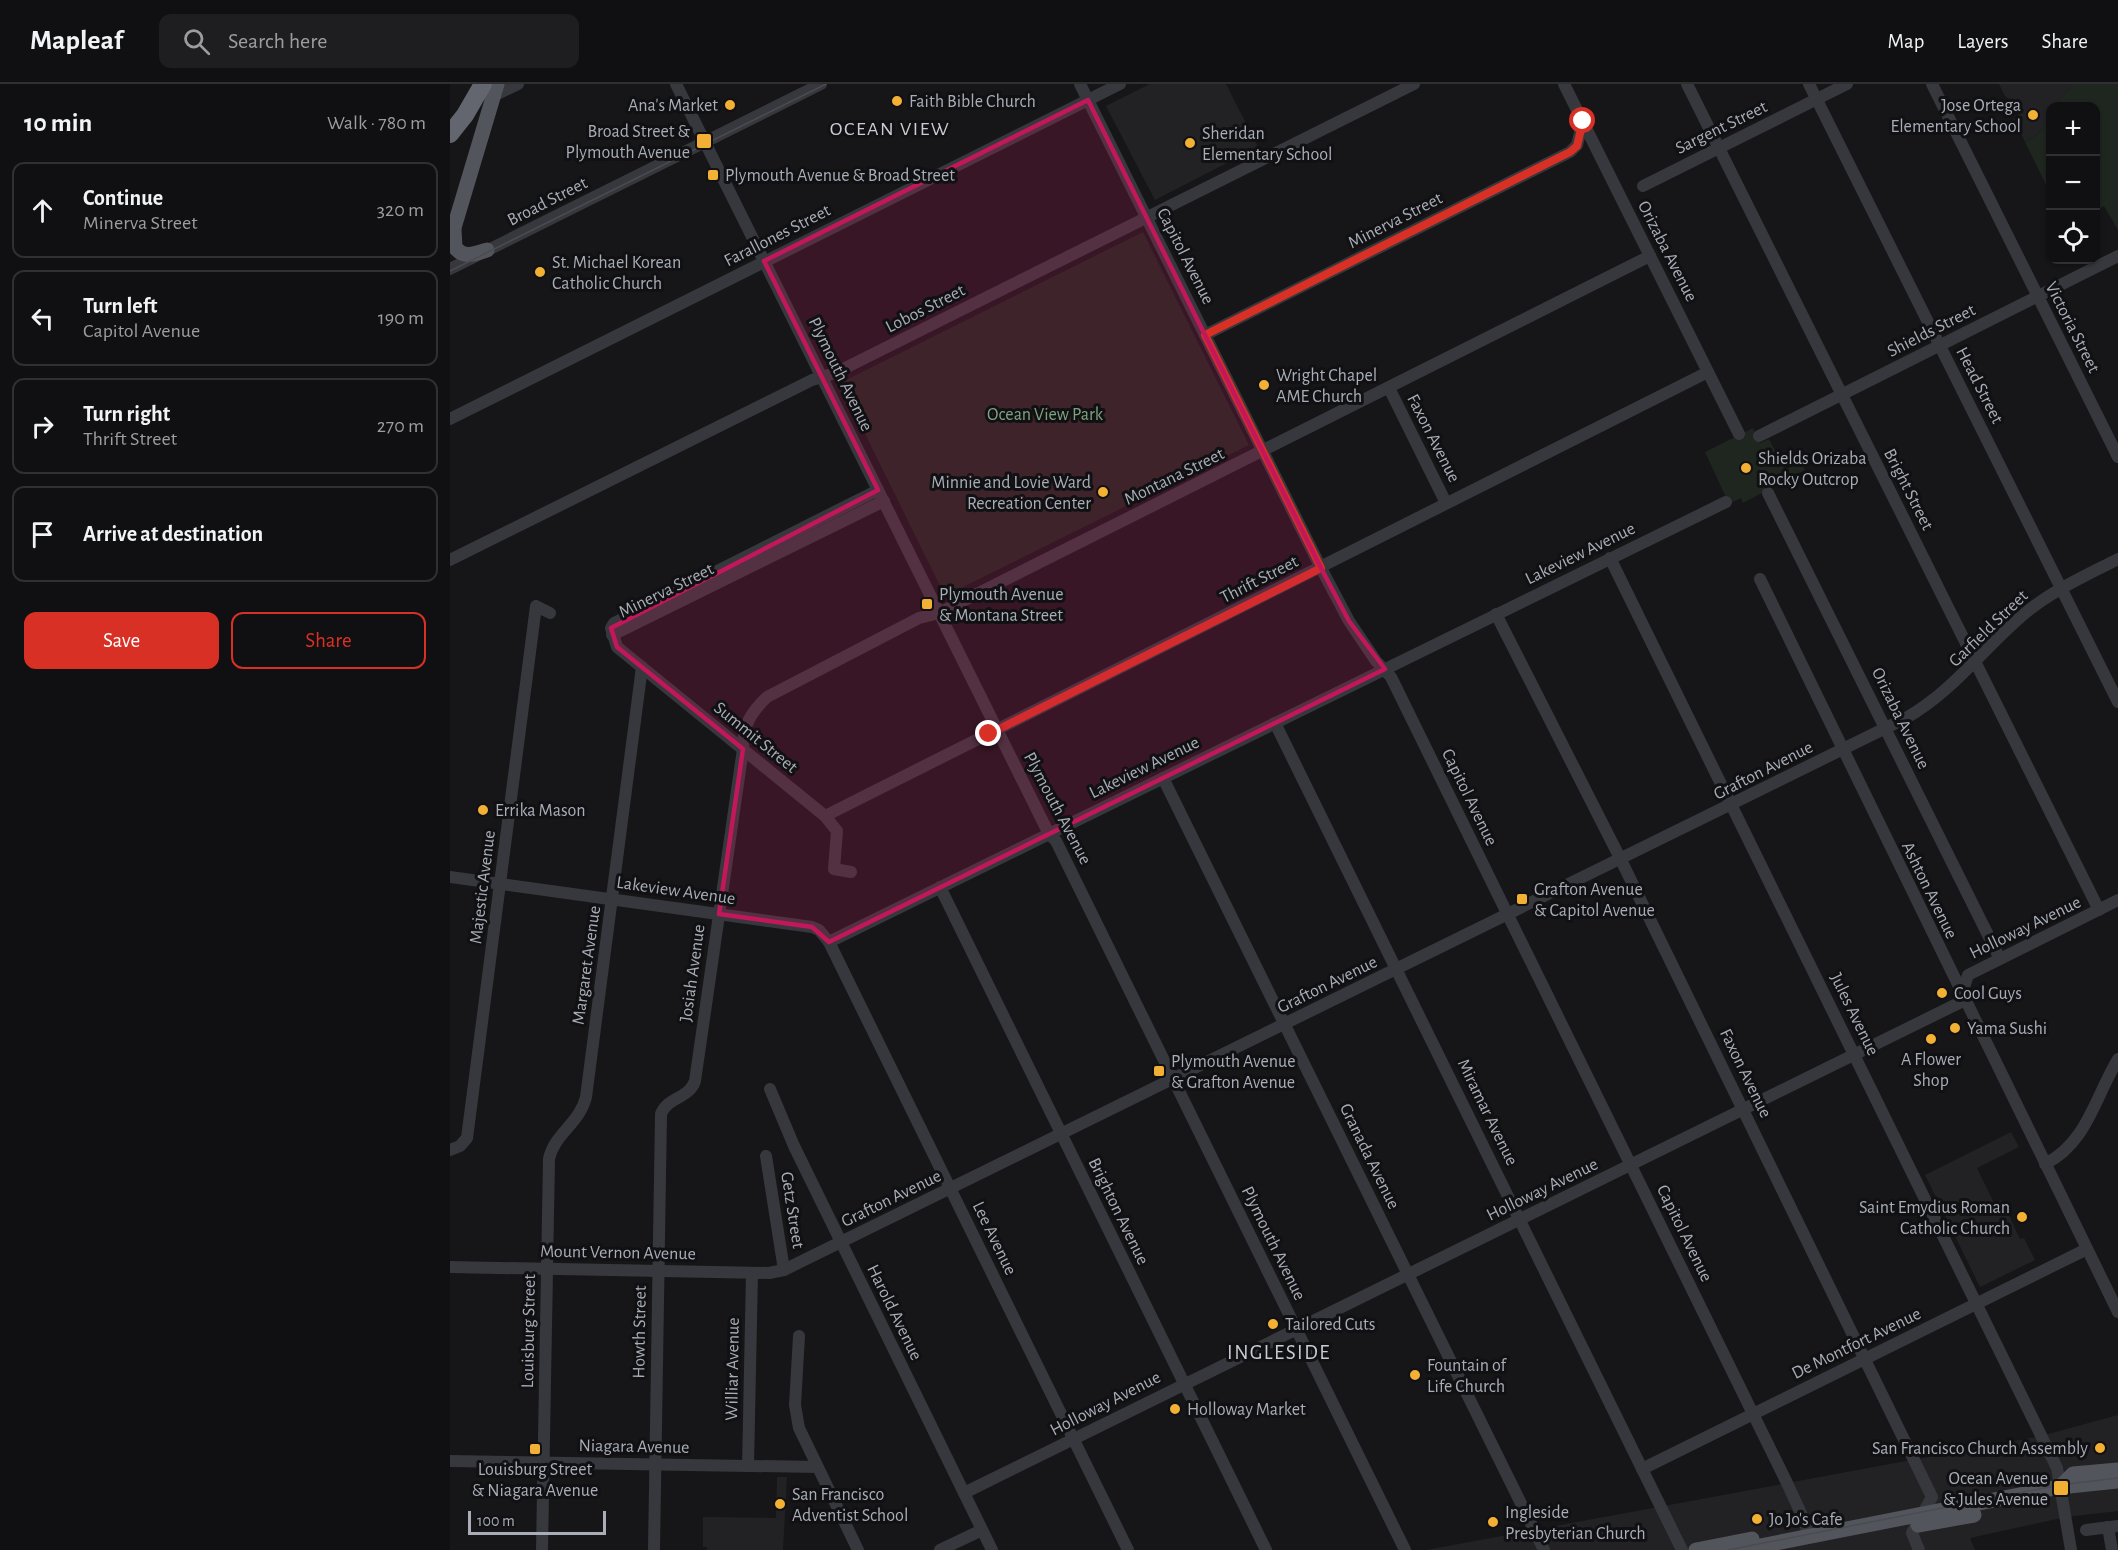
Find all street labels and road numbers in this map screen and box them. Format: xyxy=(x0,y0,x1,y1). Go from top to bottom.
street label: Sargent Street xyxy=(1673,98,1770,158)
street label: Broad Street xyxy=(505,174,591,230)
street label: Minerva Street xyxy=(1345,189,1446,252)
street label: Orizaba Avenue xyxy=(1634,198,1700,305)
street label: Farallones Street xyxy=(721,201,834,270)
street label: Capitol Avenue xyxy=(1153,205,1217,308)
street label: Victoria Street xyxy=(2042,279,2103,376)
street label: Lobos Street xyxy=(883,281,968,336)
street label: Shields Street xyxy=(1885,301,1979,361)
street label: Plymouth Avenue xyxy=(805,315,875,434)
street label: Head Street xyxy=(1952,344,2006,427)
street label: Faxon Avenue xyxy=(1403,391,1463,486)
street label: Montana Street xyxy=(1122,445,1227,509)
street label: Bright Street xyxy=(1880,446,1936,533)
street label: Lakeview Avenue xyxy=(1523,520,1638,588)
street label: Thrift Street xyxy=(1218,553,1301,607)
street label: Minerva Street xyxy=(616,560,717,622)
street label: Garfield Street xyxy=(1946,587,2032,671)
street label: Orizaba Avenue xyxy=(1868,665,1932,772)
street label: Summit Street xyxy=(710,699,801,777)
street label: Lakeview Avenue xyxy=(1087,734,1202,802)
street label: Grafton Avenue xyxy=(1711,738,1816,804)
street label: Capitol Avenue xyxy=(1438,746,1500,849)
street label: Plymouth Avenue xyxy=(1020,749,1094,868)
street label: Majestic Avenue xyxy=(467,829,499,945)
street label: Ashton Avenue xyxy=(1898,839,1960,942)
street label: Lakeview Avenue xyxy=(615,874,736,908)
street label: Holloway Avenue xyxy=(1967,893,2084,963)
street label: Margaret Avenue xyxy=(570,905,604,1026)
street label: Josiah Avenue xyxy=(677,923,709,1023)
street label: Grafton Avenue xyxy=(1275,953,1380,1017)
street label: Jules Avenue xyxy=(1826,970,1882,1059)
street label: Faxon Avenue xyxy=(1716,1026,1774,1121)
street label: Miramar Avenue xyxy=(1454,1056,1521,1169)
street label: Granada Avenue xyxy=(1336,1101,1402,1212)
street label: Brighton Avenue xyxy=(1084,1155,1152,1268)
street label: Holloway Avenue xyxy=(1484,1155,1601,1225)
street label: Grafton Avenue xyxy=(839,1167,944,1231)
street label: Getz Street xyxy=(777,1171,807,1250)
street label: Capitol Avenue xyxy=(1653,1182,1715,1285)
street label: Plymouth Avenue xyxy=(1238,1184,1308,1303)
street label: Lee Avenue xyxy=(969,1199,1020,1278)
street label: Mount Vernon Avenue xyxy=(540,1243,696,1263)
street label: Harold Avenue xyxy=(863,1262,925,1363)
street label: Louisburg Street xyxy=(519,1273,539,1388)
street label: Howth Street xyxy=(630,1285,650,1379)
street label: De Montfort Avenue xyxy=(1789,1305,1924,1383)
street label: Williar Avenue xyxy=(723,1317,743,1421)
street label: Holloway Avenue xyxy=(1047,1368,1164,1439)
street label: Niagara Avenue xyxy=(578,1437,690,1457)

